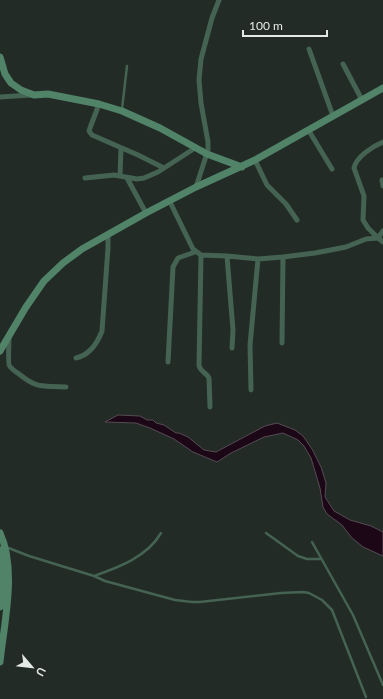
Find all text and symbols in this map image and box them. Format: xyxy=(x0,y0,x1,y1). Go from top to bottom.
scale bar xyxy=(243,12,327,38)
text: 100 m xyxy=(249,18,283,33)
north arrow xyxy=(12,647,52,687)
text: U xyxy=(34,665,49,679)

